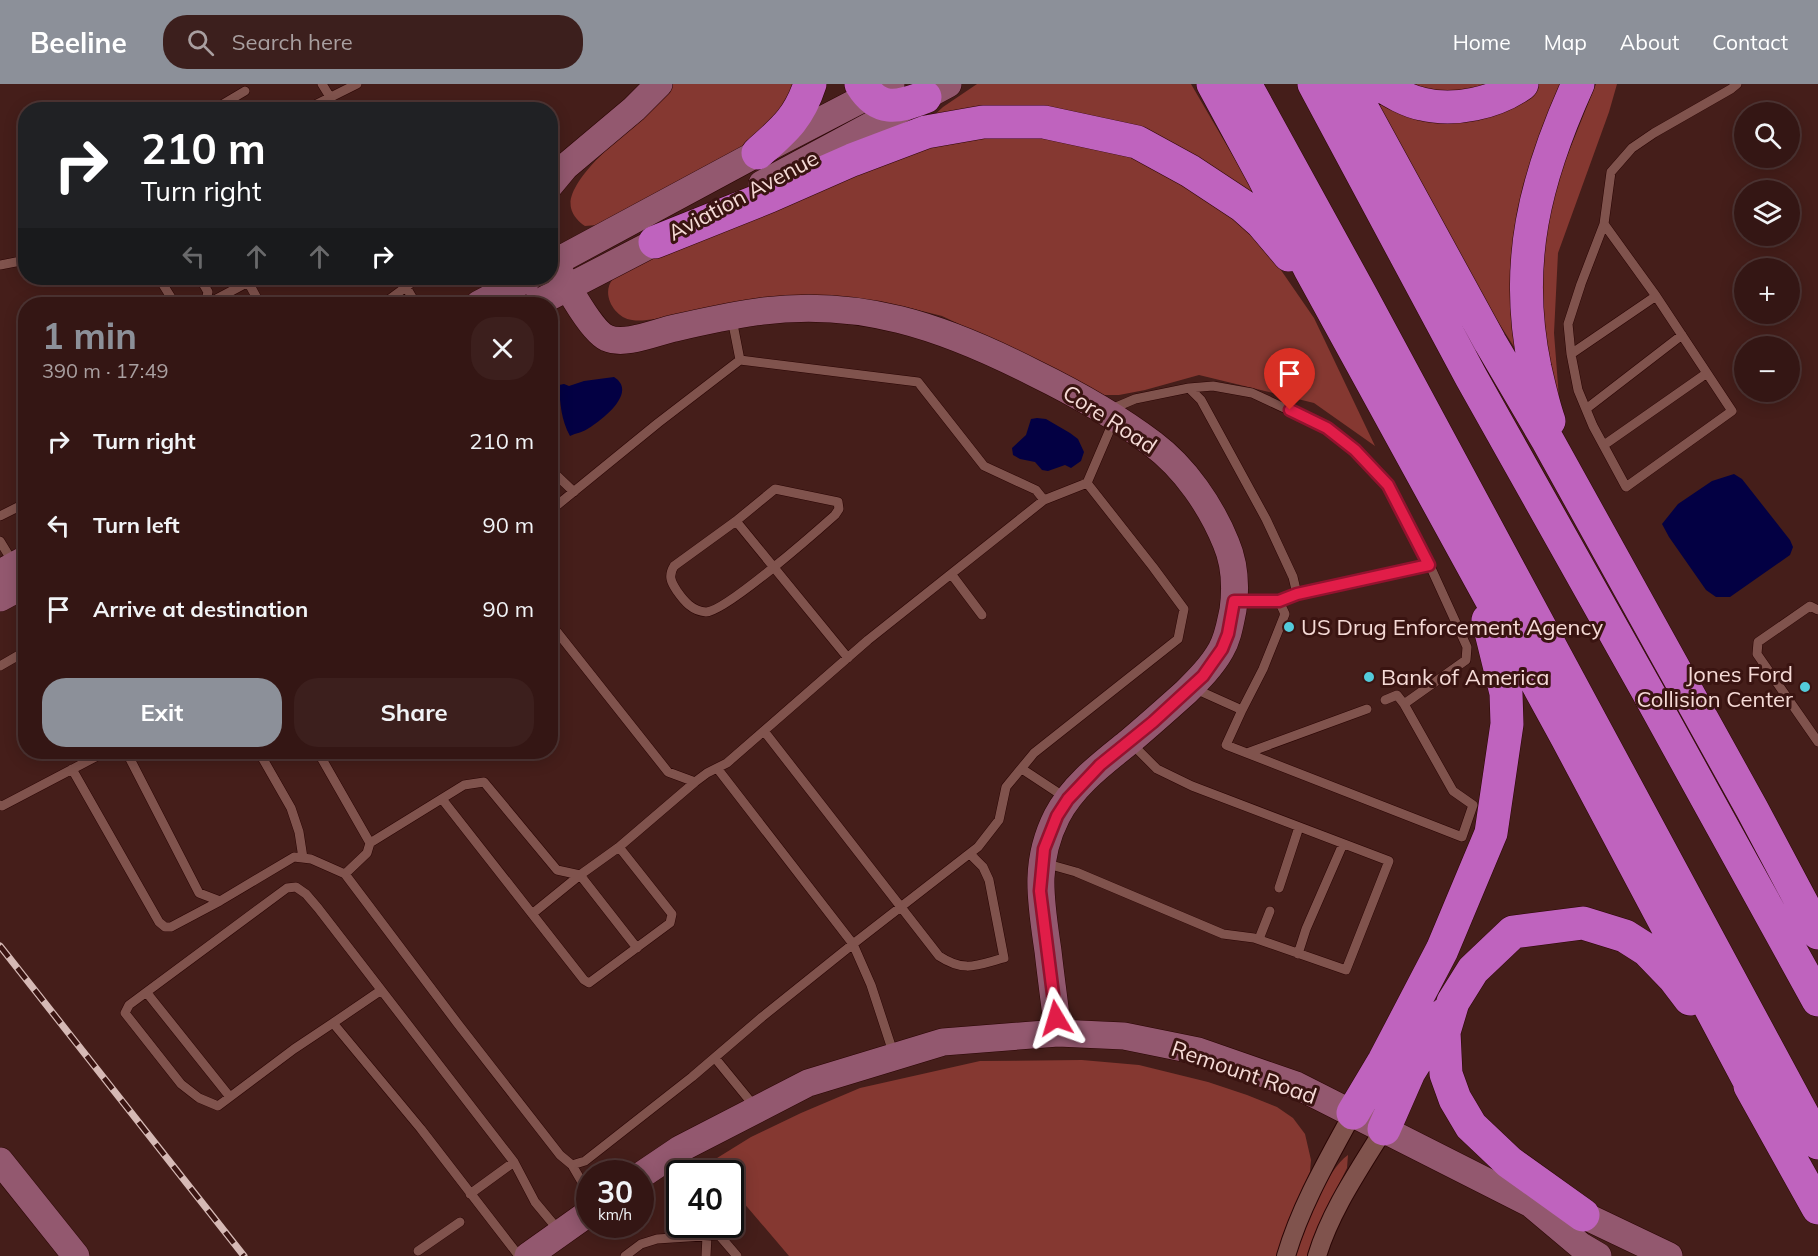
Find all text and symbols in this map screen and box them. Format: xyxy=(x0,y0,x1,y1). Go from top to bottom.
search box xyxy=(163,15,583,69)
text: Beeline xyxy=(30,25,127,60)
icon: search xyxy=(184,26,217,59)
text: Search here xyxy=(232,28,353,56)
text: Home xyxy=(1453,29,1511,55)
text: Map xyxy=(1544,29,1587,55)
text: About xyxy=(1620,29,1679,55)
text: Contact xyxy=(1712,29,1788,55)
map controls xyxy=(1734,102,1800,402)
button: search xyxy=(1734,102,1800,168)
text: 210 m xyxy=(141,122,266,175)
icon: right xyxy=(42,126,120,204)
street label: Aviation Avenue xyxy=(663,144,823,246)
text: Turn right xyxy=(141,174,261,208)
button: layers xyxy=(1734,180,1800,246)
icon: left xyxy=(177,240,210,273)
icon: ahead xyxy=(240,240,273,273)
icon: ahead xyxy=(303,240,336,273)
icon: right xyxy=(366,240,399,273)
button: + xyxy=(1734,258,1800,324)
text: 1 min xyxy=(42,313,137,358)
button: close xyxy=(471,317,534,380)
button: − xyxy=(1734,336,1800,402)
pin xyxy=(1264,348,1315,410)
icon: arrive xyxy=(1273,357,1306,390)
text: 390 m · 17:49 xyxy=(42,358,168,383)
street label: Core Road xyxy=(1058,378,1162,460)
icon: right xyxy=(42,425,75,458)
text: Turn right xyxy=(93,427,196,455)
text: 210 m xyxy=(469,427,534,455)
icon: left xyxy=(42,509,75,542)
text: Turn left xyxy=(93,511,180,539)
text: 90 m xyxy=(483,511,534,539)
icon: arrive xyxy=(42,593,75,626)
text: Arrive at destination xyxy=(93,595,308,623)
text: 90 m xyxy=(483,595,534,623)
place label: US Drug Enforcement Agency xyxy=(1301,613,1603,641)
marker: US Drug Enforcement Agency xyxy=(1282,620,1296,634)
place label: Jones Ford Collision Center xyxy=(1636,660,1793,713)
place label: Bank of America xyxy=(1381,663,1549,691)
marker: Bank of America xyxy=(1362,670,1376,684)
button: Exit xyxy=(42,678,282,747)
button: Share xyxy=(294,678,534,747)
marker: Jones Ford Collision Center xyxy=(1798,680,1812,694)
position arrow xyxy=(1024,986,1088,1050)
street label: Remount Road xyxy=(1168,1034,1320,1110)
speed limit sign: 40 xyxy=(666,1160,744,1238)
text: 30 xyxy=(597,1173,633,1211)
text: km/h xyxy=(598,1205,632,1224)

